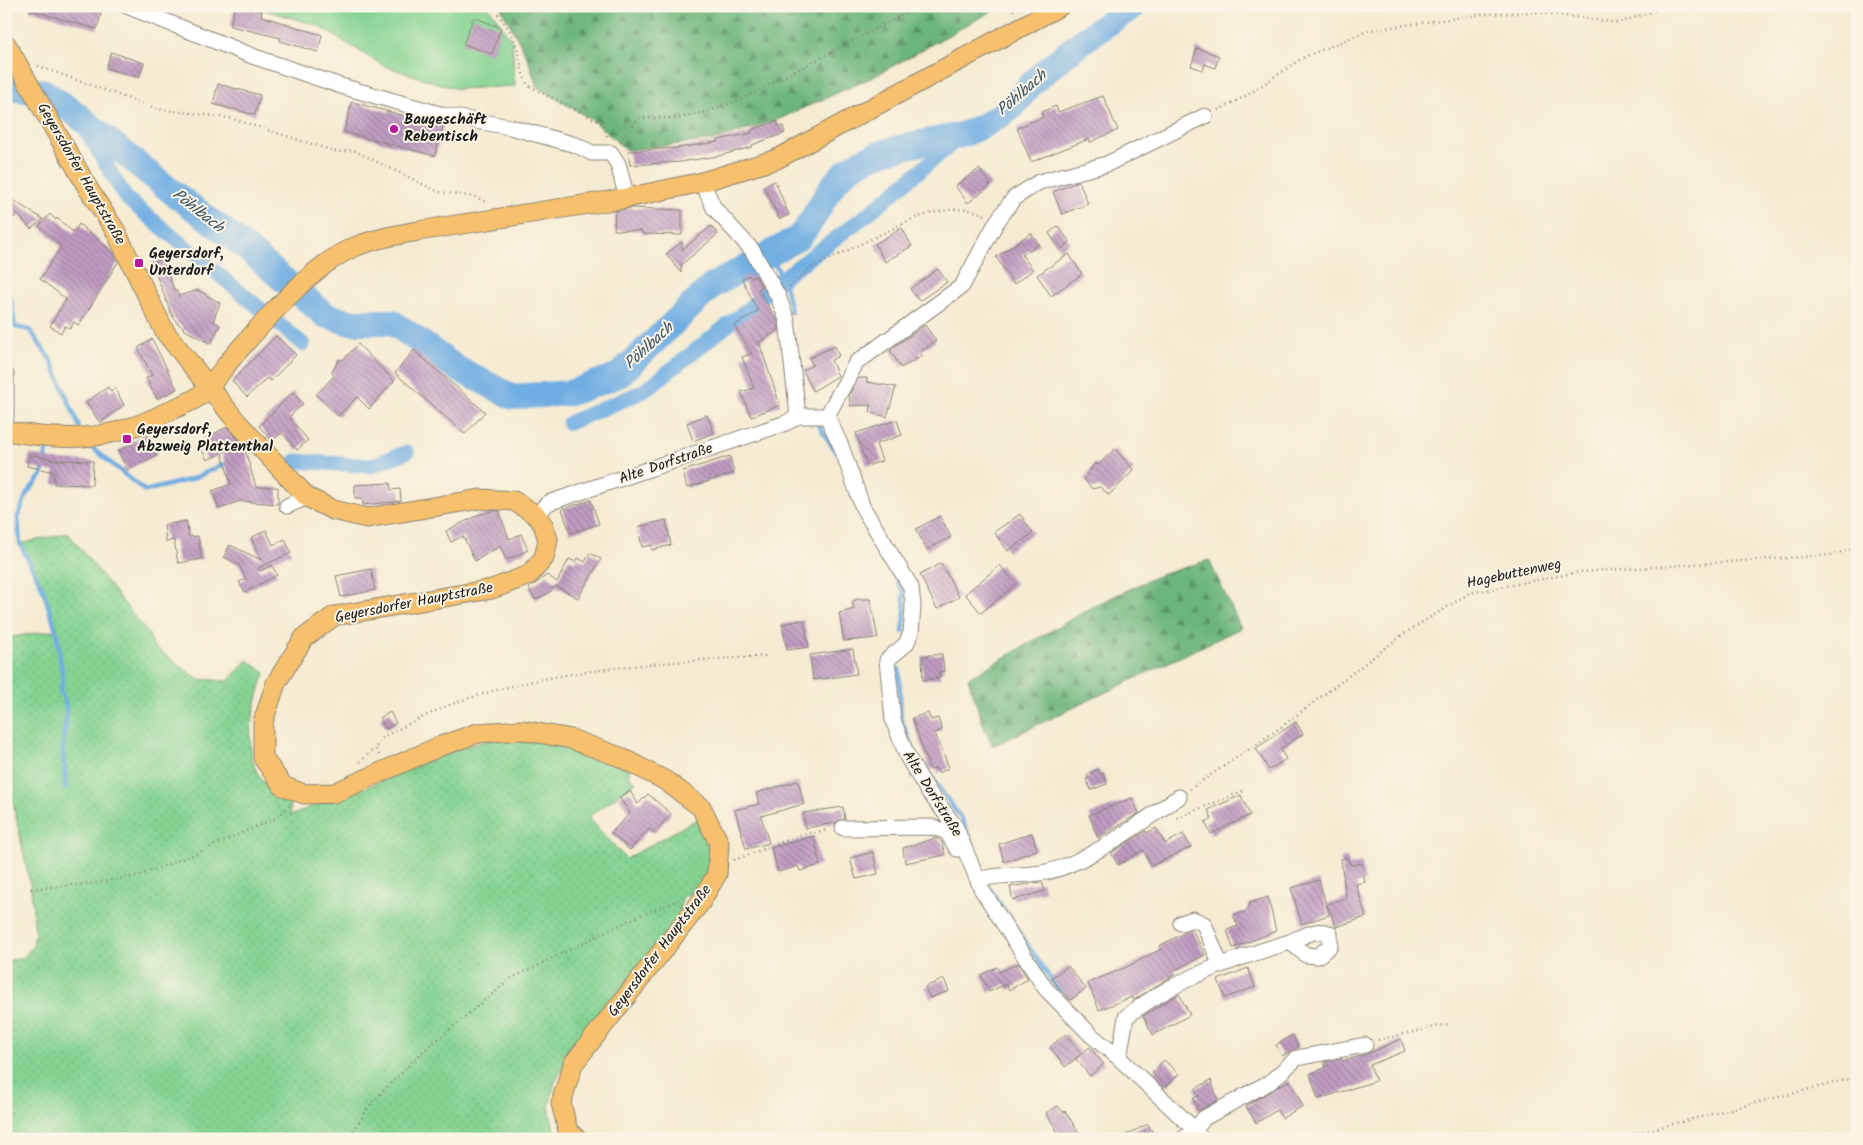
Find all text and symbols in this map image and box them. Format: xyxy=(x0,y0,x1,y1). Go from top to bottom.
water label: Pöhlbach xyxy=(991,63,1054,122)
street label: Geyersdorfer Hauptstraße xyxy=(30,98,132,250)
place label: Baugeschäft Rebentisch xyxy=(404,108,487,149)
marker: Baugeschäft Rebentisch xyxy=(388,123,400,135)
water label: Pöhlbach xyxy=(167,183,230,240)
place label: Geyersdorf, Unterdorf xyxy=(149,242,224,283)
marker: Geyersdorf, Unterdorf xyxy=(133,257,145,269)
water label: Pöhlbach xyxy=(619,315,681,376)
place label: Geyersdorf, Abzweig Plattenthal xyxy=(137,418,273,459)
marker: Geyersdorf, Abzweig Plattenthal xyxy=(121,433,133,445)
street label: Alte Dorfstraße xyxy=(616,437,717,491)
street label: Hagebuttenweg xyxy=(1464,552,1564,596)
street label: Geyersdorfer Hauptstraße xyxy=(333,576,495,630)
street label: Alte Dorfstraße xyxy=(896,746,968,842)
street label: Geyersdorfer Hauptstraße xyxy=(602,879,718,1022)

